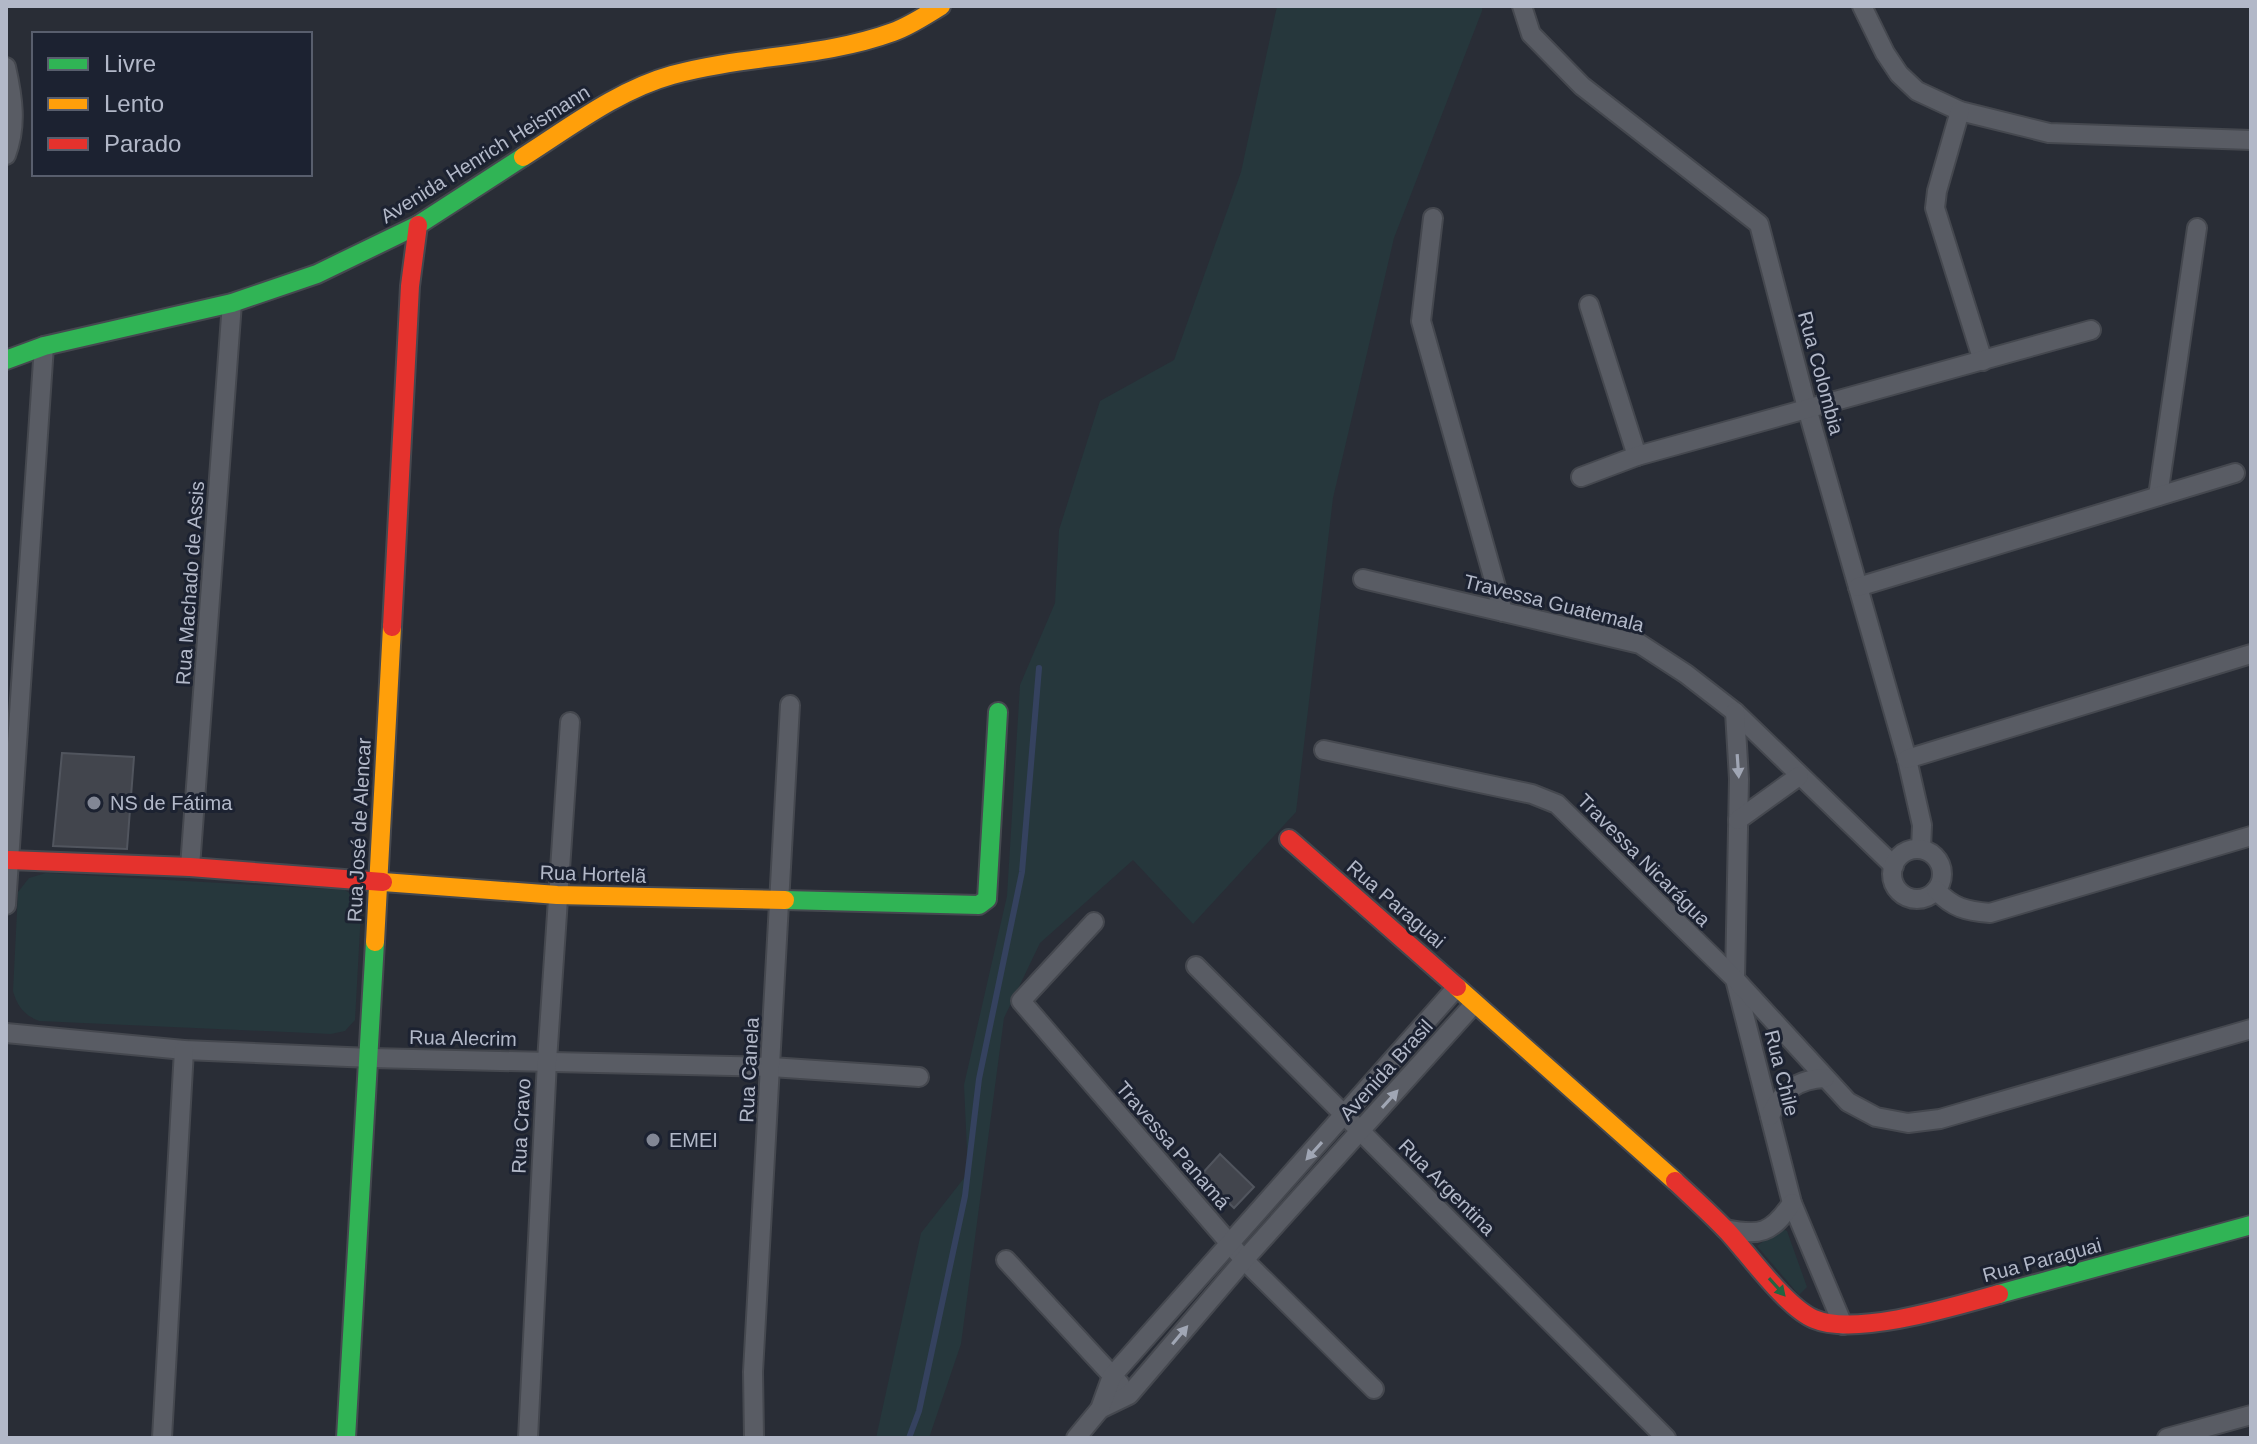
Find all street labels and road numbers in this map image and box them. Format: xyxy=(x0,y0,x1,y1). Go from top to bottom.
street label: Avenida Henrich Heismann xyxy=(377,81,593,227)
street label: Rua Colombia xyxy=(1794,309,1848,438)
street label: Rua Machado de Assis xyxy=(172,480,208,686)
street label: Travessa Guatemala xyxy=(1462,570,1647,636)
street label: Rua José de Alencar xyxy=(343,737,375,923)
street label: Travessa Nicarágua xyxy=(1573,789,1715,931)
street label: Rua Paraguai xyxy=(1343,856,1449,952)
street label: Rua Hortelã xyxy=(539,861,648,887)
street label: Avenida Brasil xyxy=(1335,1015,1437,1125)
street label: Rua Canela xyxy=(735,1016,763,1123)
street label: Rua Alecrim xyxy=(409,1026,517,1050)
street label: Rua Chile xyxy=(1761,1028,1803,1118)
street label: Travessa Panamá xyxy=(1112,1077,1235,1214)
street label: Rua Cravo xyxy=(508,1078,534,1174)
street label: Rua Argentina xyxy=(1394,1134,1500,1240)
street label: Rua Paraguai xyxy=(1980,1234,2104,1286)

